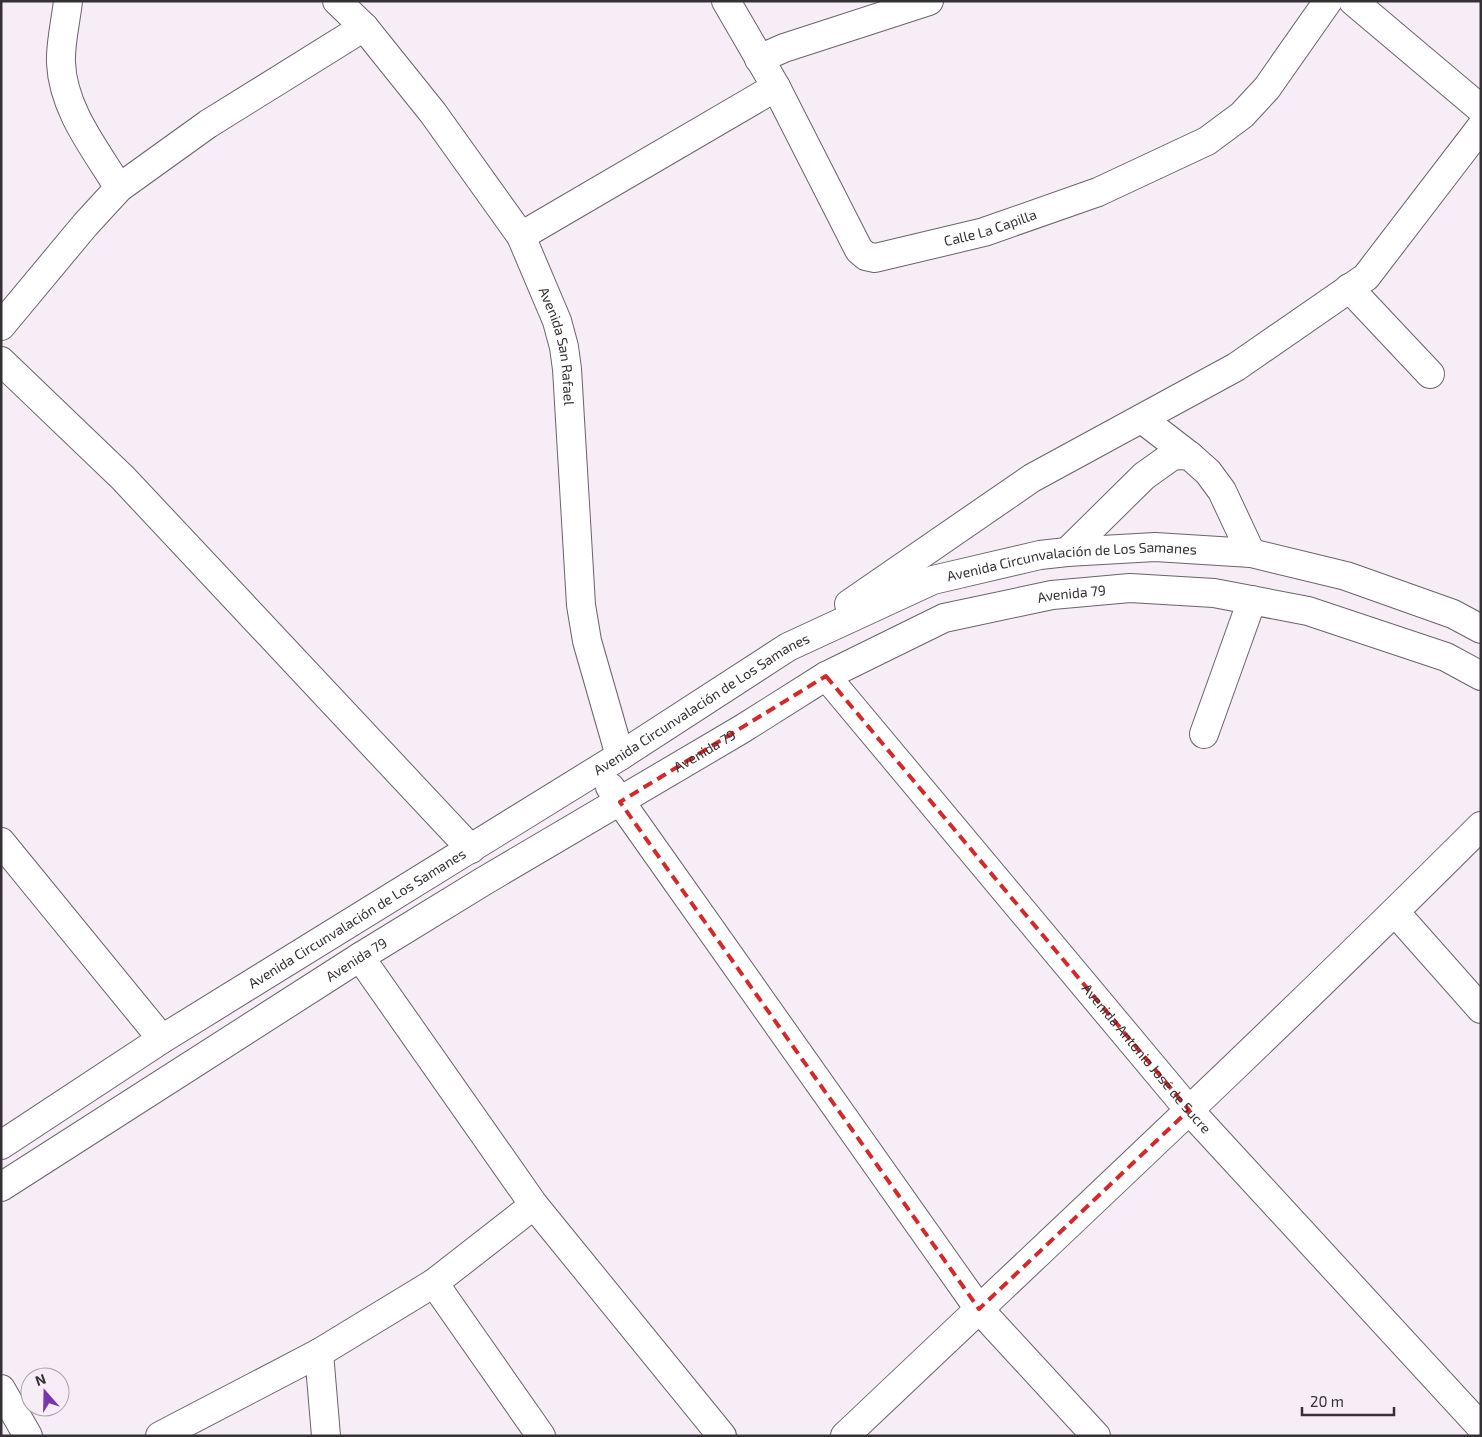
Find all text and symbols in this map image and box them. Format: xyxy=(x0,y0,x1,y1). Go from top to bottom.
street label: Calle La Capilla xyxy=(942,205,1039,249)
street label: Avenida San Rafael xyxy=(536,284,578,407)
street label: Avenida Circunvalación de Los Samanes xyxy=(945,538,1197,584)
street label: Avenida 79 xyxy=(1035,581,1107,606)
street label: Avenida Circunvalación de Los Samanes xyxy=(590,629,812,778)
street label: Avenida 79 xyxy=(670,726,739,775)
street label: Avenida Circunvalación de Los Samanes xyxy=(245,844,469,992)
street label: Avenida 79 xyxy=(322,934,390,985)
street label: Avenida Antonio José de Sucre xyxy=(1079,980,1215,1136)
north arrow xyxy=(20,1367,70,1417)
text: N xyxy=(33,1370,48,1389)
scale bar xyxy=(1302,1384,1394,1416)
text: 20 m xyxy=(1310,1392,1344,1410)

